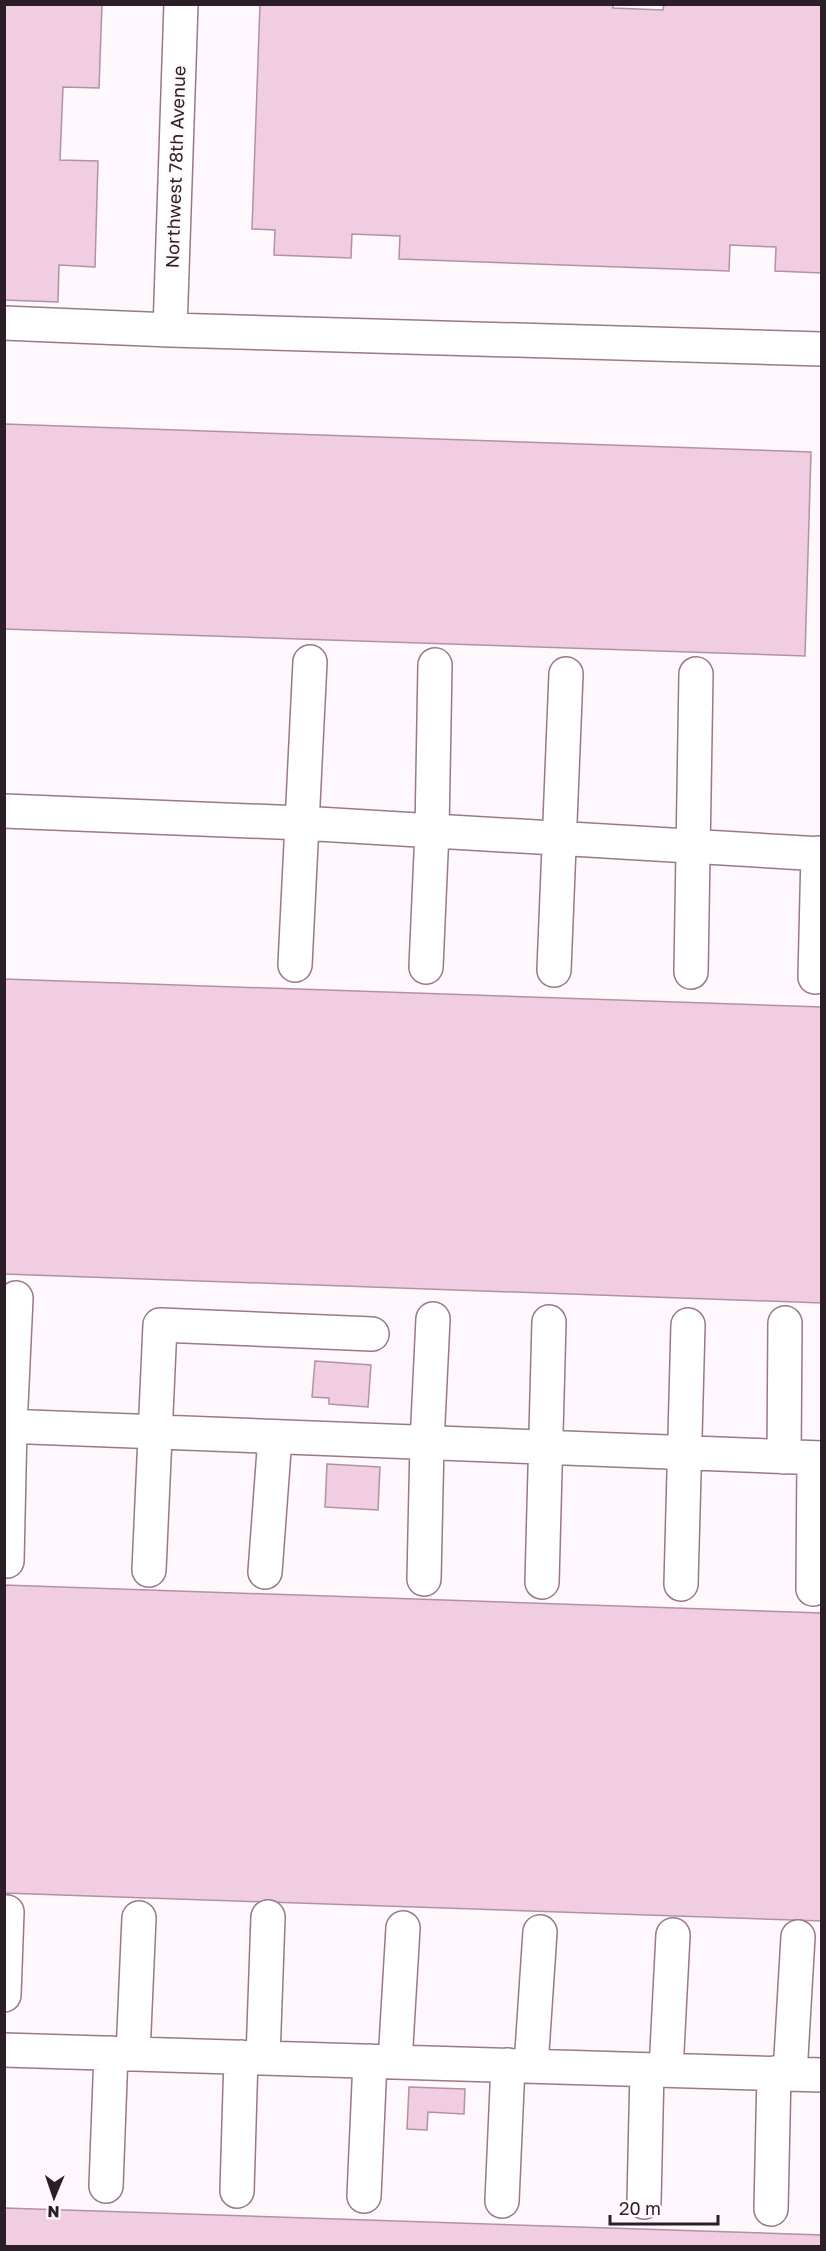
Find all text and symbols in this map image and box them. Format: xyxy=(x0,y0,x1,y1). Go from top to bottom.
street label: Northwest 78th Avenue xyxy=(160,65,190,269)
north arrow xyxy=(24,2167,84,2227)
scale bar xyxy=(610,2188,718,2226)
text: 20 m xyxy=(619,2197,661,2219)
text: N xyxy=(47,2202,60,2222)

